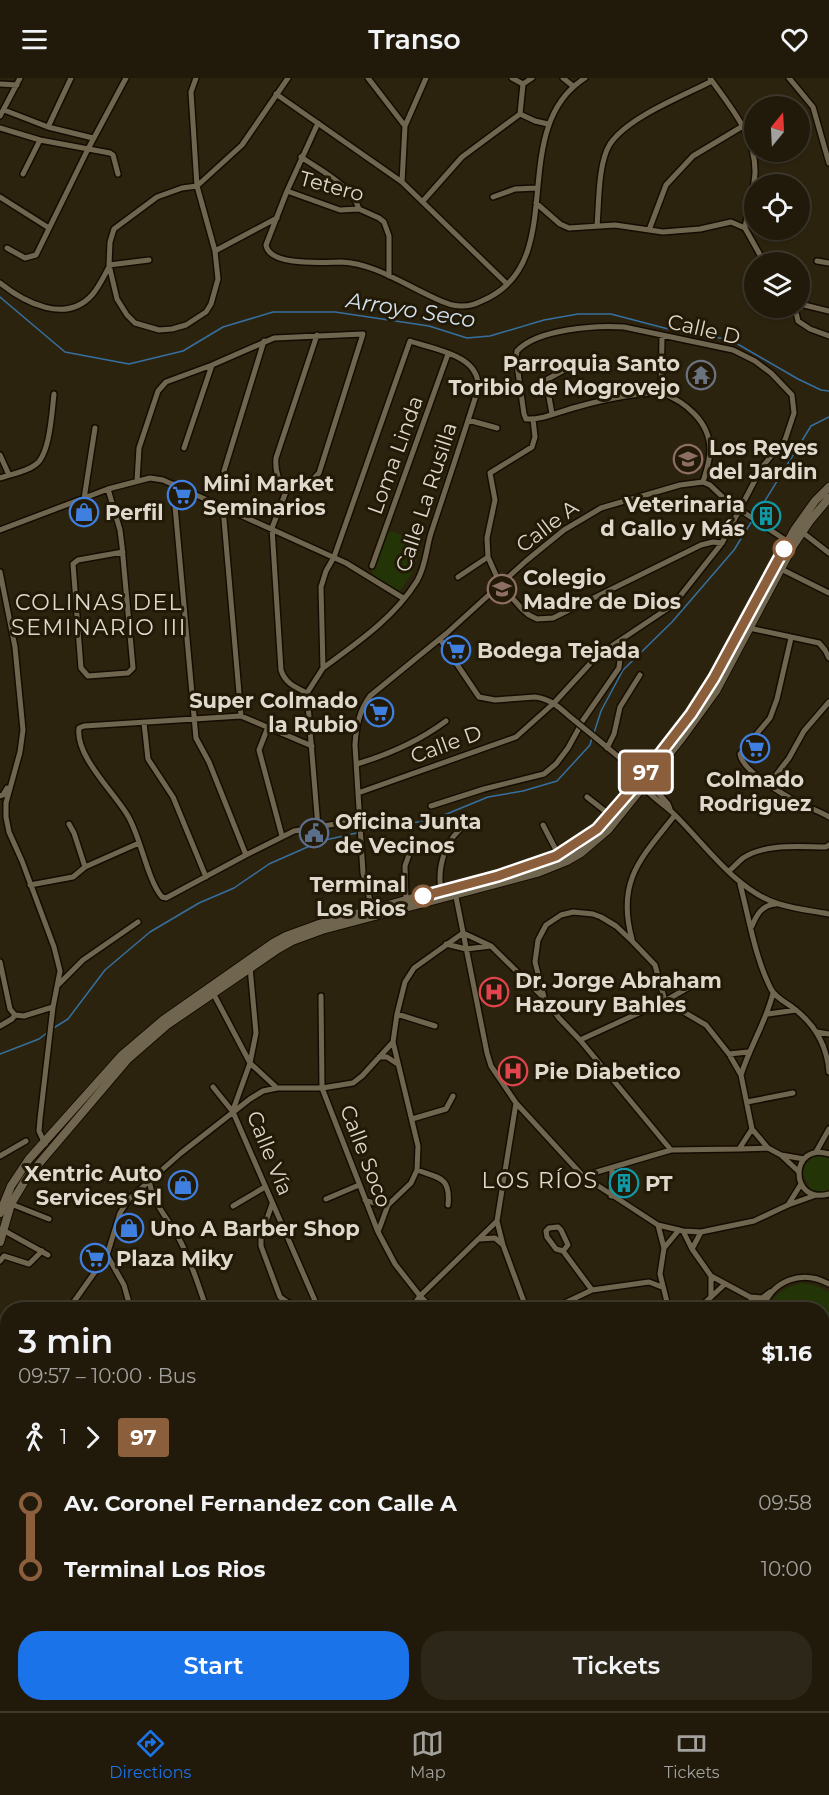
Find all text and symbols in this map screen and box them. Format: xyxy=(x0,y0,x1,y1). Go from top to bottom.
icon: menu xyxy=(18,23,51,56)
text: Transo xyxy=(368,23,461,56)
icon: heart xyxy=(778,23,811,56)
north arrow xyxy=(744,96,810,162)
map controls xyxy=(744,96,810,318)
street label: Tetero xyxy=(297,165,367,207)
button: locate xyxy=(744,174,810,240)
button: layers xyxy=(744,252,810,318)
water label: Arroyo Seco xyxy=(343,286,478,334)
street label: Calle D xyxy=(665,309,743,349)
place label: Parroquia Santo Toribio de Mogrovejo xyxy=(449,351,680,400)
temple icon: Parroquia Santo Toribio de Mogrovejo xyxy=(685,359,717,391)
street label: Loma Linda xyxy=(362,392,428,518)
street label: Calle La Rusilla xyxy=(390,419,462,575)
place label: Los Reyes del Jardin xyxy=(709,435,818,484)
school or university icon: Los Reyes del Jardin xyxy=(672,443,704,475)
place label: Mini Market Seminarios xyxy=(203,471,334,520)
supermarket icon: Mini Market Seminarios xyxy=(166,479,198,511)
place label: Veterinaria d Gallo y Más xyxy=(600,492,745,541)
street label: Calle A xyxy=(511,494,584,558)
shop icon: Perfil xyxy=(68,496,100,528)
place label: Perfil xyxy=(105,500,164,525)
building icon: Veterinaria d Gallo y Más xyxy=(750,500,782,532)
unlabelled marker xyxy=(773,538,795,560)
place label: Colegio Madre de Dios xyxy=(523,565,681,614)
school or university icon: Colegio Madre de Dios xyxy=(486,573,518,605)
district label: COLINAS DEL SEMINARIO III xyxy=(11,589,187,641)
supermarket icon: Bodega Tejada xyxy=(440,634,472,666)
place label: Bodega Tejada xyxy=(477,638,640,663)
place label: Super Colmado la Rubio xyxy=(189,688,358,737)
supermarket icon: Super Colmado la Rubio xyxy=(363,696,395,728)
street label: Calle D xyxy=(407,720,485,768)
supermarket icon: Colmado Rodriguez xyxy=(739,732,771,764)
line badge: 97 xyxy=(619,752,673,792)
text: 97 xyxy=(633,760,659,785)
place label: Colmado Rodriguez xyxy=(699,767,811,816)
place label: Oficina Junta de Vecinos xyxy=(335,809,482,858)
public building icon: Oficina Junta de Vecinos xyxy=(298,817,330,849)
place label: Terminal Los Rios xyxy=(310,872,406,921)
marker: Terminal Los Rios xyxy=(412,885,434,907)
place label: Dr. Jorge Abraham Hazoury Bahles xyxy=(515,968,722,1017)
hospital icon: Dr. Jorge Abraham Hazoury Bahles xyxy=(478,976,510,1008)
hospital icon: Pie Diabetico xyxy=(497,1055,529,1087)
place label: Pie Diabetico xyxy=(534,1059,681,1084)
street label: Calle Soco xyxy=(335,1101,397,1211)
street label: Calle Vía xyxy=(242,1107,298,1199)
place label: Xentric Auto Services Srl xyxy=(24,1161,162,1210)
district label: LOS RÍOS xyxy=(482,1167,598,1194)
building icon: PT xyxy=(608,1167,640,1199)
shop icon: Xentric Auto Services Srl xyxy=(167,1169,199,1201)
place label: PT xyxy=(645,1171,673,1196)
shop icon: Uno A Barber Shop xyxy=(113,1212,145,1244)
place label: Uno A Barber Shop xyxy=(150,1216,360,1241)
supermarket icon: Plaza Miky xyxy=(79,1242,111,1274)
place label: Plaza Miky xyxy=(116,1246,234,1271)
text: 3 min xyxy=(18,1321,113,1361)
text: $1.16 xyxy=(762,1340,812,1367)
text: 09:57 – 10:00 · Bus xyxy=(18,1364,196,1388)
icon: walk xyxy=(18,1421,51,1454)
icon: forward xyxy=(76,1421,109,1454)
text: 1 xyxy=(60,1425,67,1449)
text: 97 xyxy=(130,1425,157,1450)
text: Av. Coronel Fernandez con Calle A xyxy=(64,1490,457,1517)
text: 09:58 xyxy=(758,1491,812,1515)
text: Terminal Los Rios xyxy=(64,1556,265,1583)
text: 10:00 xyxy=(761,1557,812,1581)
button: Start xyxy=(18,1631,409,1700)
button: Tickets xyxy=(421,1631,812,1700)
tab: Directions xyxy=(109,1727,191,1782)
tab: Map xyxy=(410,1727,445,1782)
tab: Tickets xyxy=(664,1727,720,1782)

